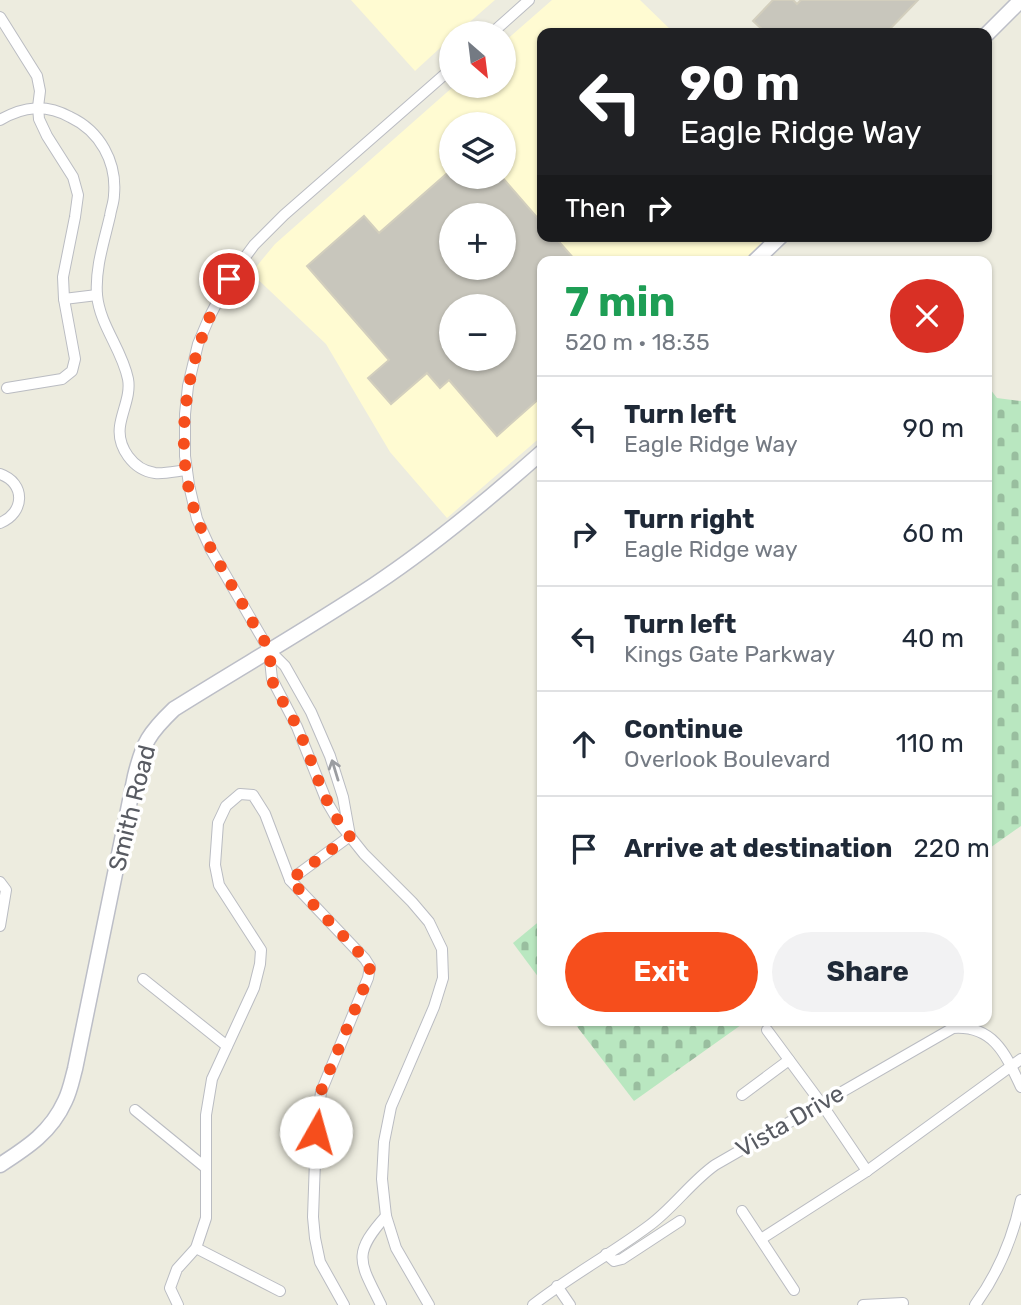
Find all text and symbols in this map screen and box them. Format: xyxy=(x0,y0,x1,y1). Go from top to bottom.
north arrow xyxy=(439,21,516,98)
map controls xyxy=(439,21,516,371)
text: 90 m xyxy=(680,54,800,112)
icon: left xyxy=(565,56,656,147)
button: layers xyxy=(439,112,516,189)
text: Eagle Ridge Way xyxy=(680,113,922,151)
icon: right xyxy=(640,189,678,227)
text: Then xyxy=(565,193,626,224)
button: + xyxy=(439,203,516,280)
pin xyxy=(199,249,259,309)
icon: arrive xyxy=(210,260,248,298)
text: 7 min xyxy=(565,277,676,327)
button: close xyxy=(890,279,964,353)
button: − xyxy=(439,294,516,371)
text: 520 m · 18:35 xyxy=(565,328,710,356)
text: Turn left xyxy=(624,399,736,430)
icon: left xyxy=(565,410,603,448)
text: 90 m xyxy=(903,413,964,444)
text: Eagle Ridge Way xyxy=(624,430,798,458)
text: Turn right xyxy=(624,504,754,535)
icon: right xyxy=(565,515,603,553)
text: 60 m xyxy=(902,518,964,549)
text: Eagle Ridge way xyxy=(624,535,798,563)
text: Turn left xyxy=(624,609,736,640)
icon: left xyxy=(565,620,603,658)
text: 40 m xyxy=(902,623,964,654)
text: Kings Gate Parkway xyxy=(624,640,835,668)
text: Continue xyxy=(624,714,743,745)
icon: ahead xyxy=(565,725,603,763)
text: 110 m xyxy=(896,728,964,759)
street label: Smith Road xyxy=(103,742,161,874)
text: Overlook Boulevard xyxy=(624,745,830,773)
one-way arrow xyxy=(327,759,340,781)
icon: arrive xyxy=(565,830,603,868)
text: Arrive at destination xyxy=(624,833,892,864)
text: 220 m xyxy=(913,833,990,864)
button: Exit xyxy=(565,932,758,1012)
button: Share xyxy=(772,932,964,1012)
street label: Vista Drive xyxy=(731,1079,849,1163)
position arrow xyxy=(279,1095,353,1169)

